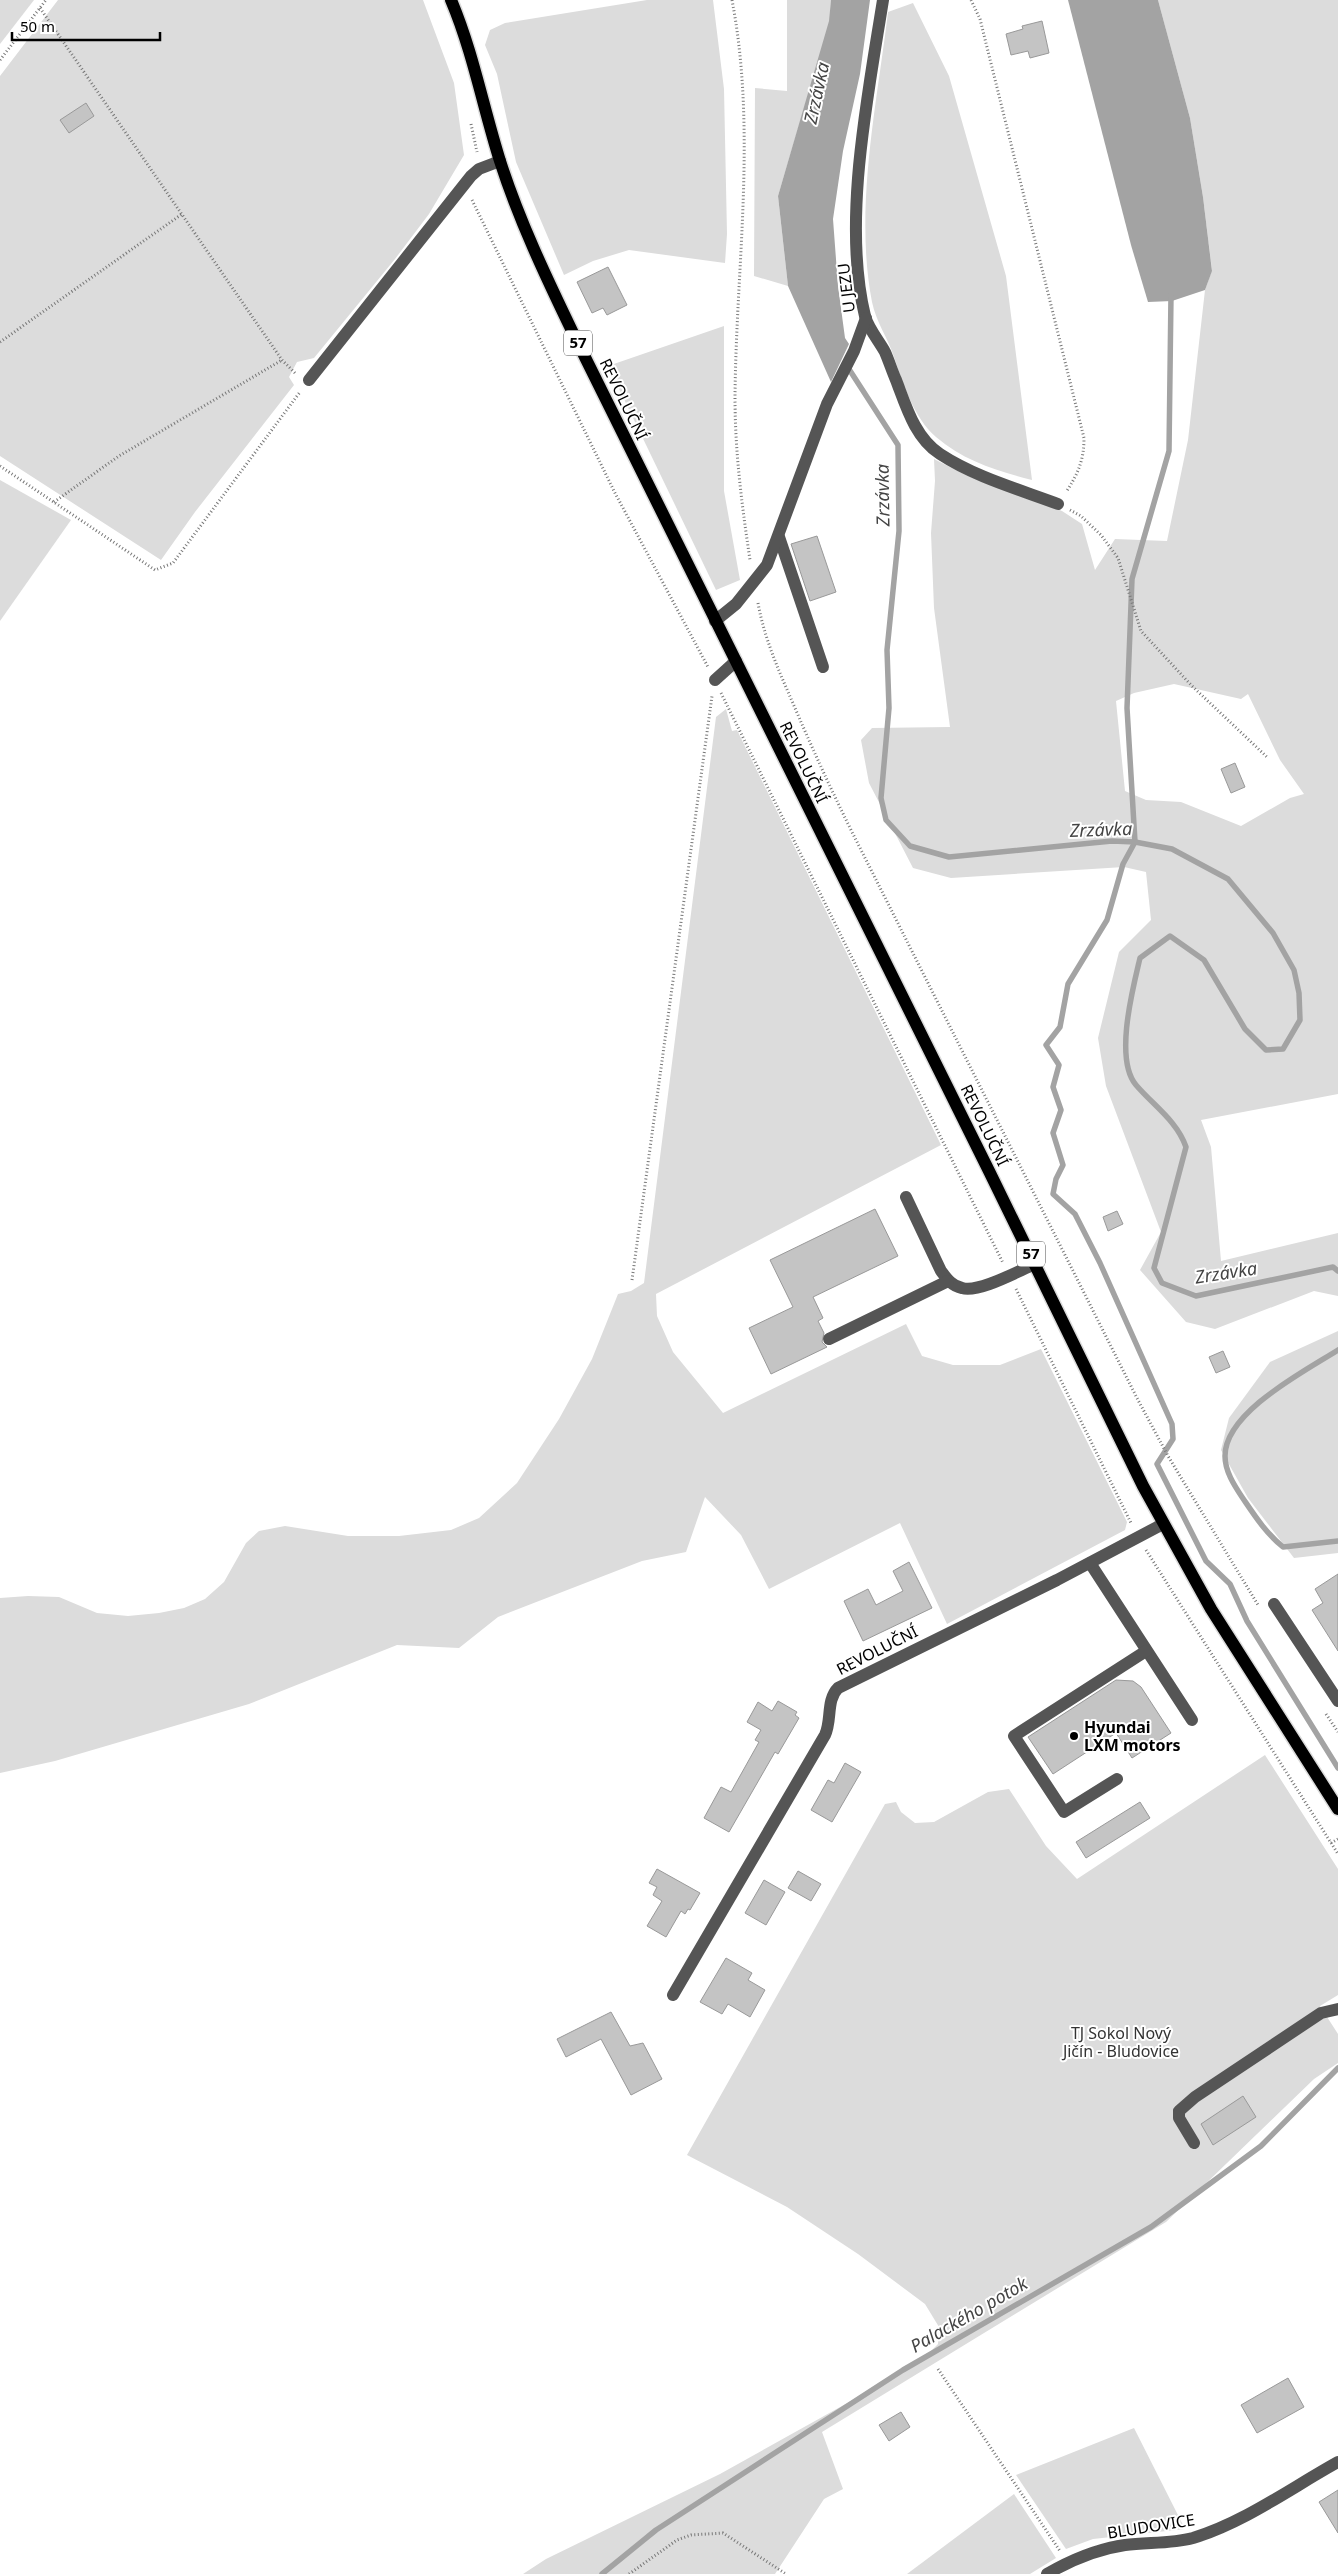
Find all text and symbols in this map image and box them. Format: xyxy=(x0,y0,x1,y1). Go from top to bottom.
scale bar xyxy=(12,10,160,42)
text: 50 m xyxy=(20,16,55,36)
water label: Zrzávka xyxy=(798,60,834,127)
street label: U JEZU xyxy=(832,262,860,314)
road number: 57 xyxy=(564,330,592,356)
street label: REVOLUČNÍ xyxy=(595,354,654,444)
water label: Zrzávka xyxy=(869,464,895,527)
street label: REVOLUČNÍ xyxy=(775,717,834,807)
water label: Zrzávka xyxy=(1068,816,1133,842)
street label: REVOLUČNÍ xyxy=(956,1080,1015,1170)
road number: 57 xyxy=(1017,1242,1045,1266)
water label: Zrzávka xyxy=(1192,1255,1259,1289)
street label: REVOLUČNÍ xyxy=(833,1620,922,1680)
place label: Hyundai LXM motors xyxy=(1084,1716,1181,1756)
marker: Hyundai LXM motors xyxy=(1068,1730,1080,1742)
park label: TJ Sokol Nový Jičín - Bludovice xyxy=(1061,2022,1179,2062)
water label: Palackého potok xyxy=(905,2270,1033,2357)
street label: BLUDOVICE xyxy=(1106,2508,1196,2544)

